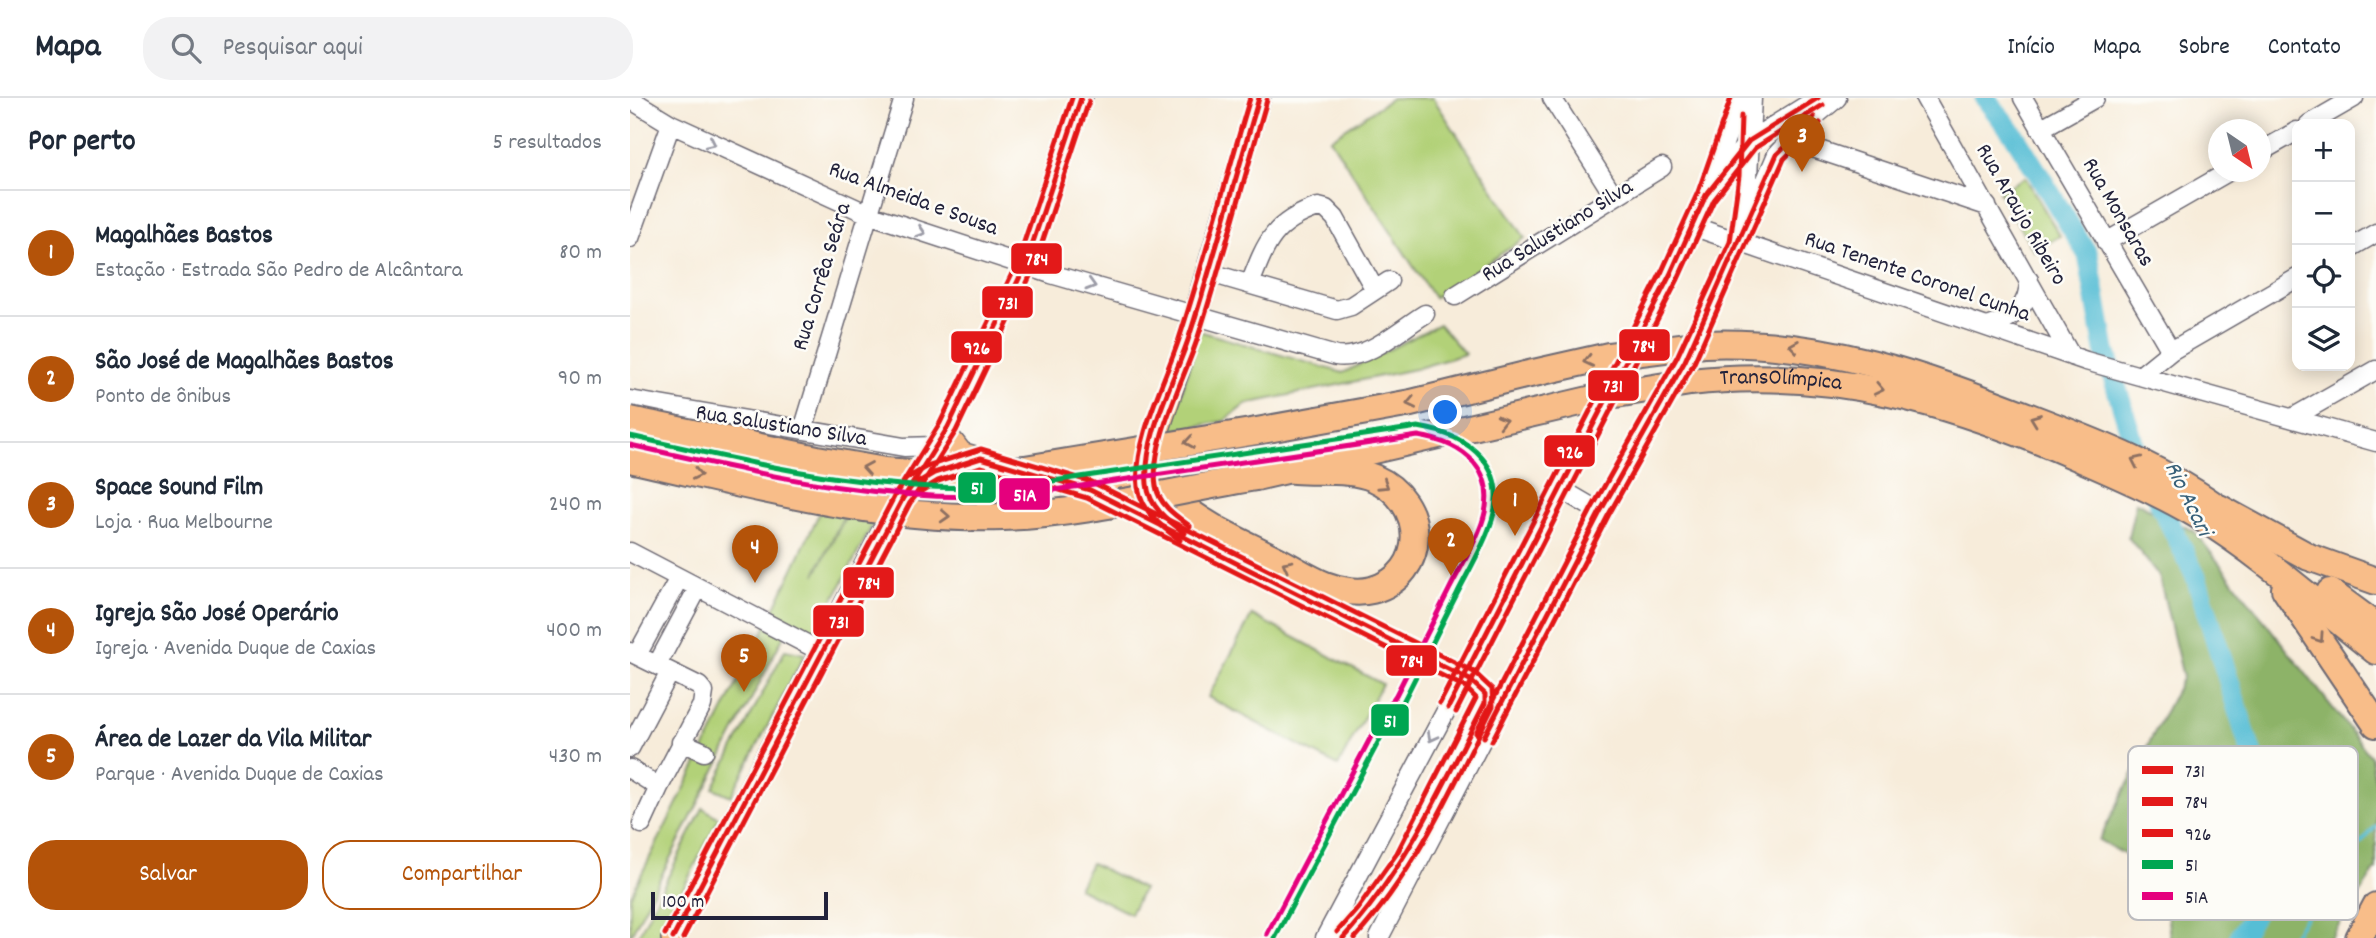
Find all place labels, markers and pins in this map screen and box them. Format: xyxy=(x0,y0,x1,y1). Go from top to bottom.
pin: 3 xyxy=(1779,114,1825,172)
pin: 1 xyxy=(1492,478,1538,536)
pin: 2 xyxy=(1428,518,1474,576)
pin: 4 xyxy=(732,525,778,583)
pin: 5 xyxy=(721,634,767,692)

